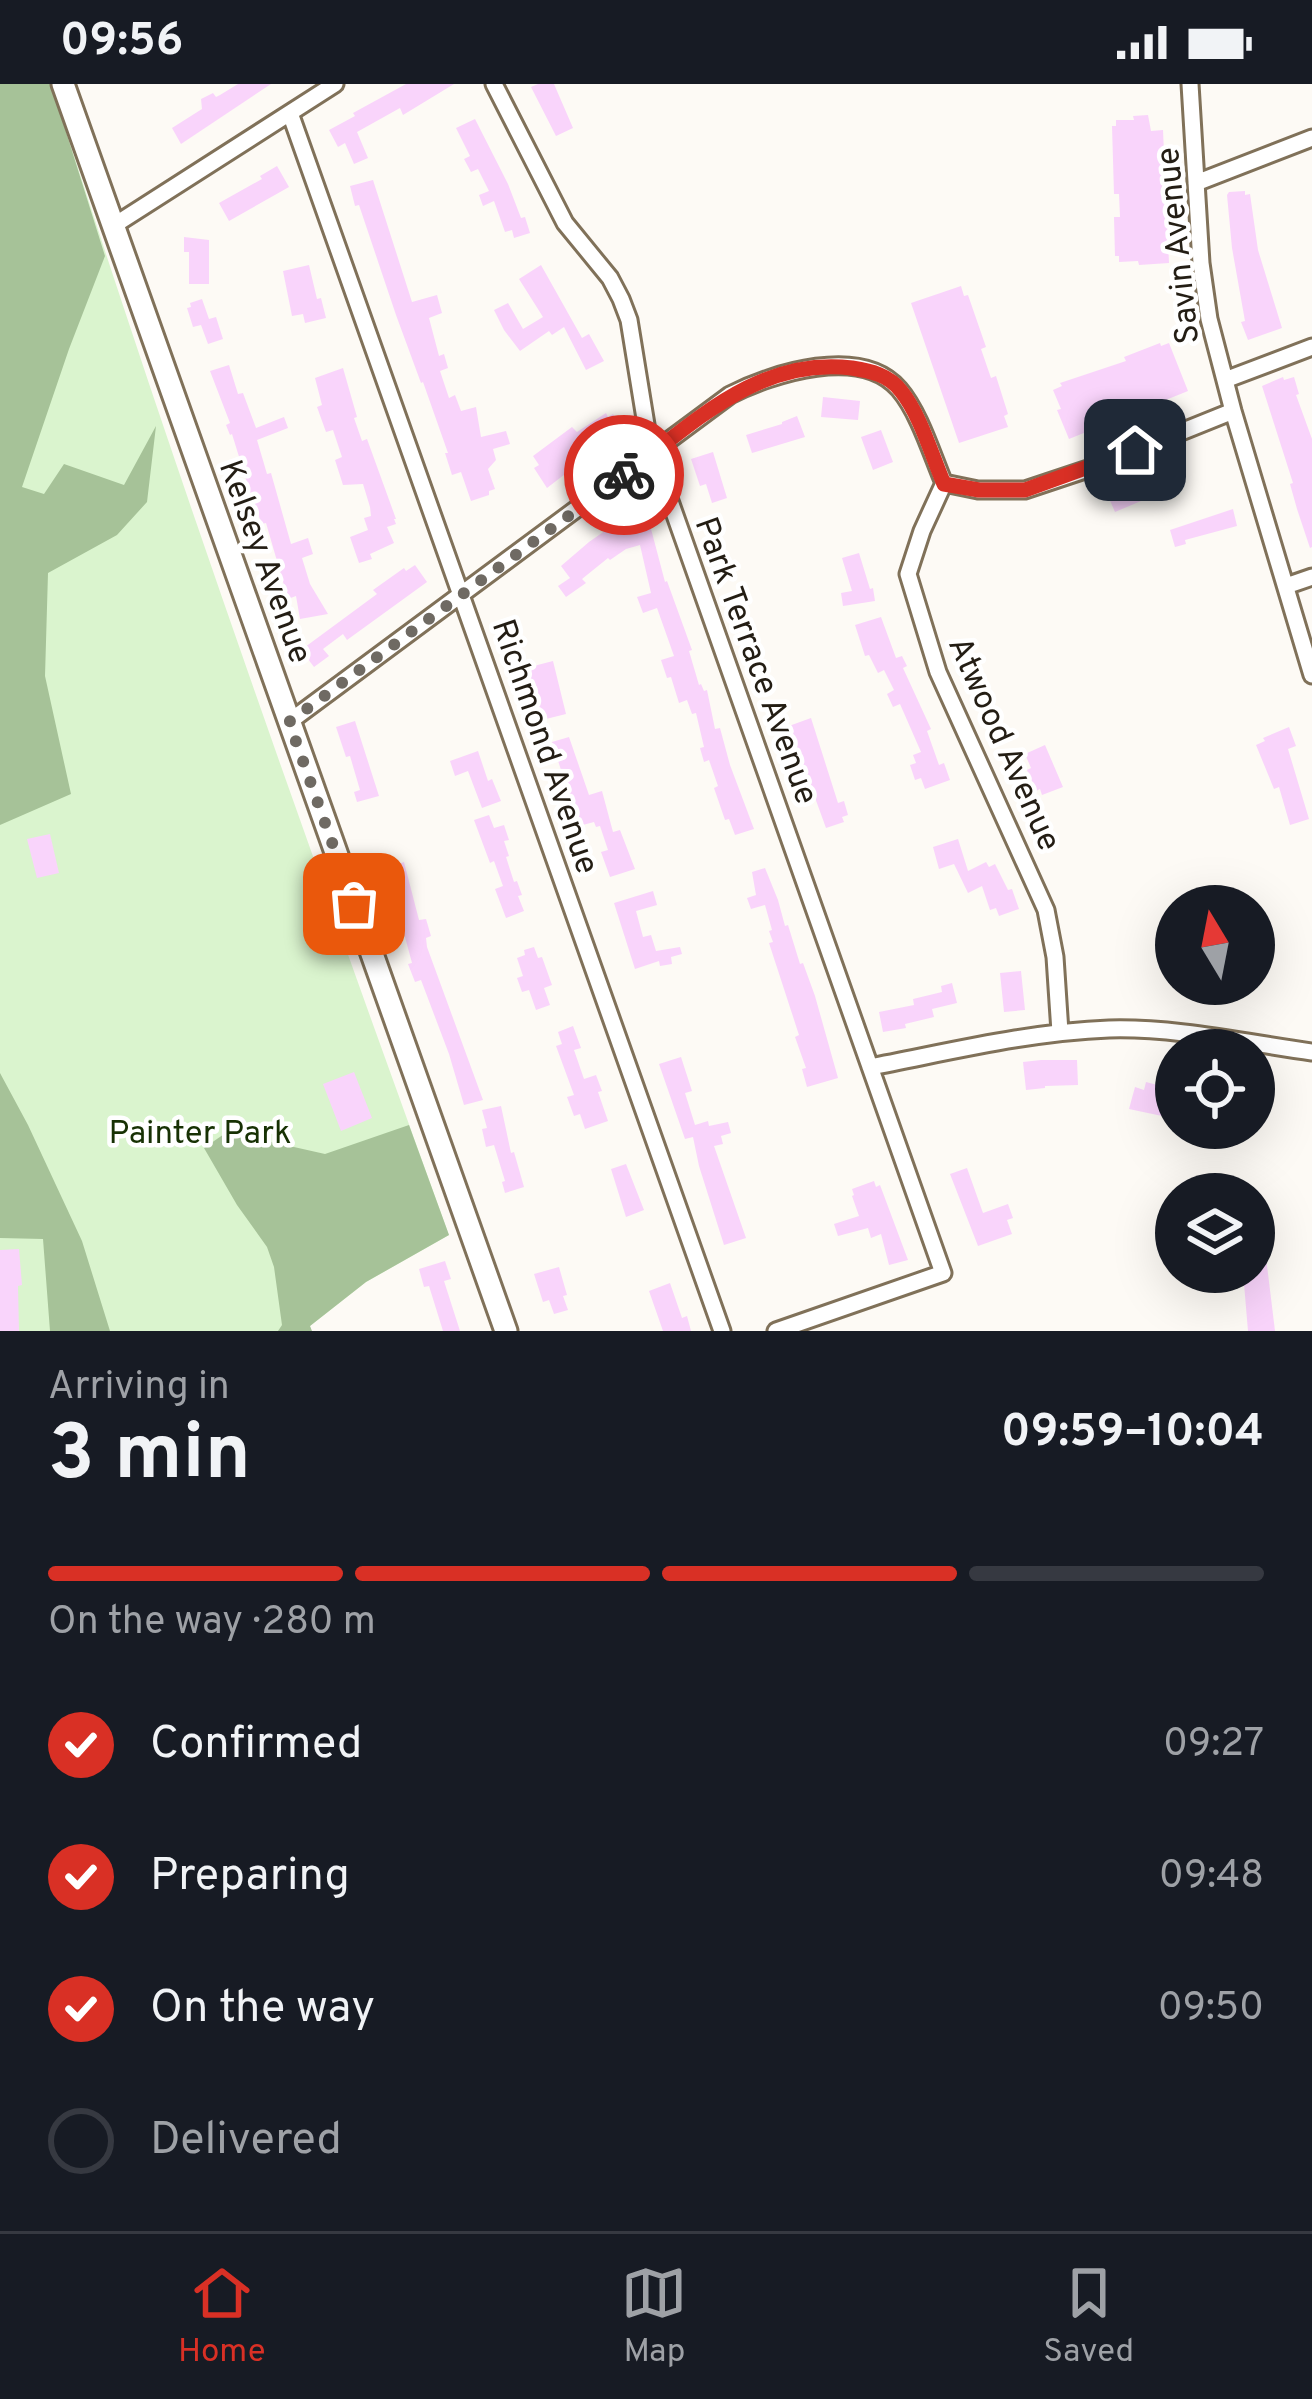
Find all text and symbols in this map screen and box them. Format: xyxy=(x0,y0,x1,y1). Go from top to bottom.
text: 09:56 xyxy=(60,14,183,71)
street label: Savin Avenue xyxy=(1149,145,1211,346)
pin xyxy=(1084,399,1186,501)
courier xyxy=(564,415,684,535)
icon: home xyxy=(1102,417,1168,483)
icon: bike xyxy=(591,442,657,508)
street label: Kelsey Avenue xyxy=(207,455,320,670)
street label: Park Terrace Avenue xyxy=(683,512,826,811)
street label: Richmond Avenue xyxy=(480,614,607,880)
street label: Atwood Avenue xyxy=(936,631,1068,858)
pin xyxy=(303,853,405,955)
icon: bag xyxy=(321,871,387,937)
north arrow xyxy=(1155,885,1275,1005)
map controls xyxy=(1155,885,1275,1293)
button: locate xyxy=(1155,1029,1275,1149)
park label: Painter Park xyxy=(109,1114,291,1156)
button: layers xyxy=(1155,1173,1275,1293)
text: Arriving in xyxy=(48,1364,230,1413)
text: 09:59–10:04 xyxy=(1001,1405,1264,1462)
text: 3 min xyxy=(48,1408,251,1507)
text: On the way · 280 m xyxy=(48,1599,376,1648)
icon: check xyxy=(48,1712,114,1778)
text: Confirmed xyxy=(150,1717,362,1774)
text: 09:27 xyxy=(1163,1721,1264,1770)
icon: check xyxy=(48,1844,114,1910)
text: Preparing xyxy=(150,1849,350,1906)
text: 09:48 xyxy=(1159,1853,1264,1902)
icon: check xyxy=(48,1976,114,2042)
text: On the way xyxy=(150,1981,375,2038)
text: 09:50 xyxy=(1158,1985,1264,2034)
text: Delivered xyxy=(150,2113,342,2170)
tab: Home xyxy=(178,2260,266,2374)
tab: Map xyxy=(621,2260,687,2374)
tab: Saved xyxy=(1043,2260,1134,2374)

